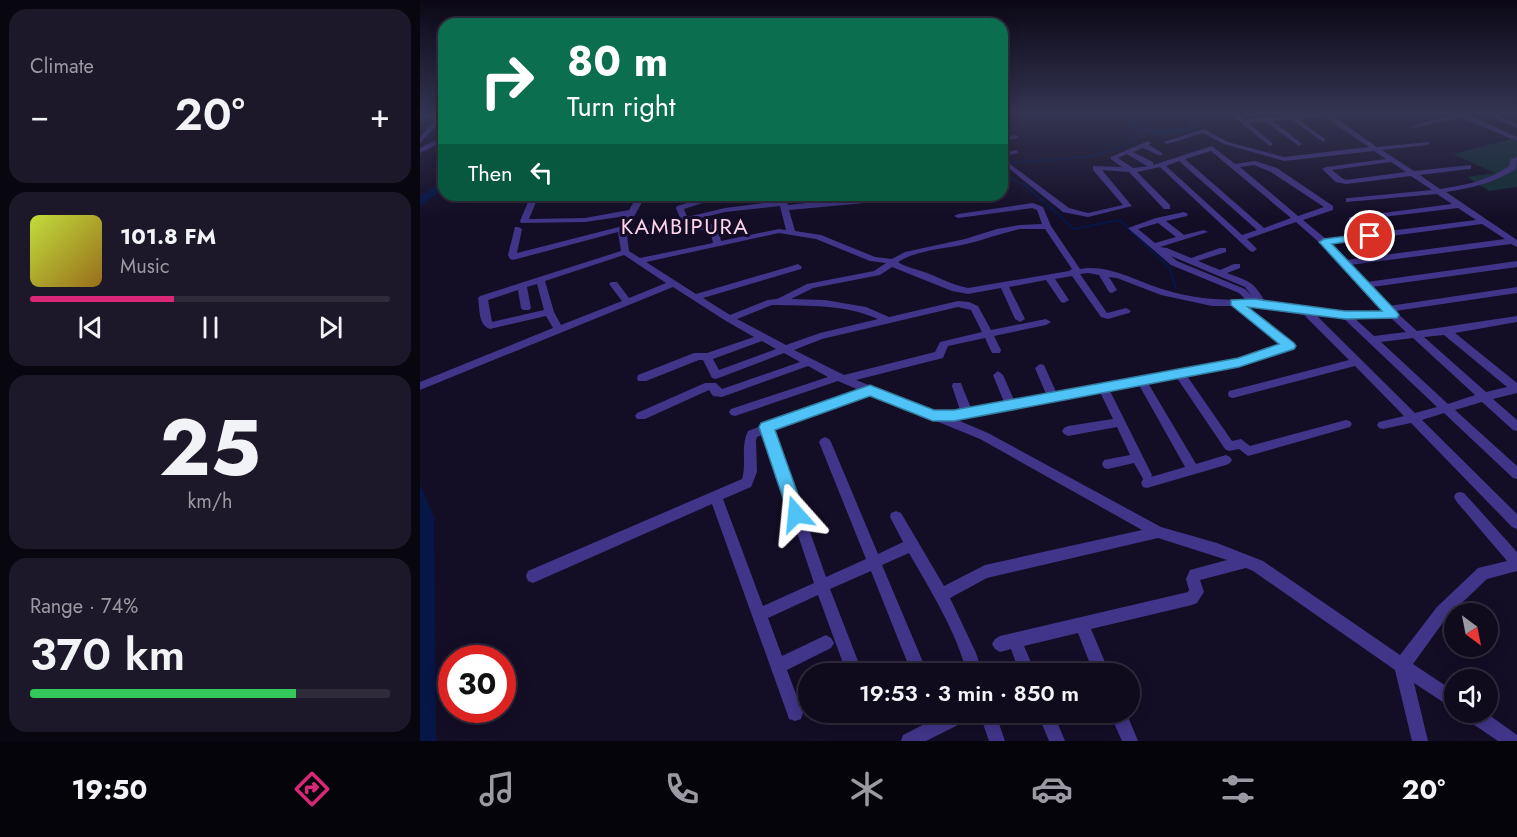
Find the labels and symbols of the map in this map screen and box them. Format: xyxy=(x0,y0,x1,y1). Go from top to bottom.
district label: KAMBIPURA xyxy=(621,210,749,242)
pin xyxy=(1344,210,1395,261)
position arrow xyxy=(764,482,828,546)
north arrow xyxy=(1444,603,1498,657)
speed limit sign: 30 xyxy=(438,645,516,723)

